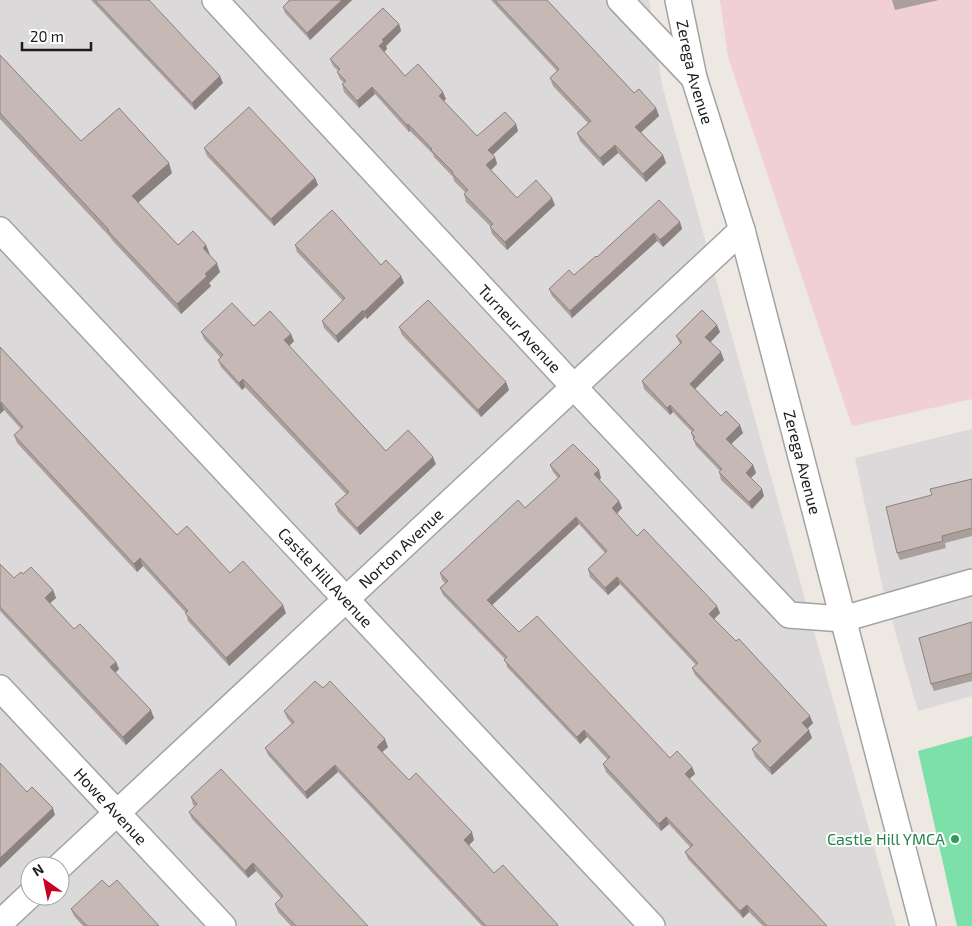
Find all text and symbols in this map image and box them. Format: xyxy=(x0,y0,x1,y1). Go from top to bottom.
street label: Zerega Avenue xyxy=(673,18,718,126)
scale bar xyxy=(22,20,91,52)
text: 20 m xyxy=(30,27,64,45)
street label: Turneur Avenue xyxy=(475,280,566,376)
street label: Zerega Avenue xyxy=(780,408,826,516)
street label: Norton Avenue xyxy=(354,504,446,592)
street label: Castle Hill Avenue xyxy=(275,523,377,631)
street label: Howe Avenue xyxy=(71,764,152,848)
place label: Castle Hill YMCA xyxy=(827,829,945,848)
marker: Castle Hill YMCA xyxy=(949,833,961,845)
north arrow xyxy=(20,856,70,906)
text: N xyxy=(29,860,47,880)

